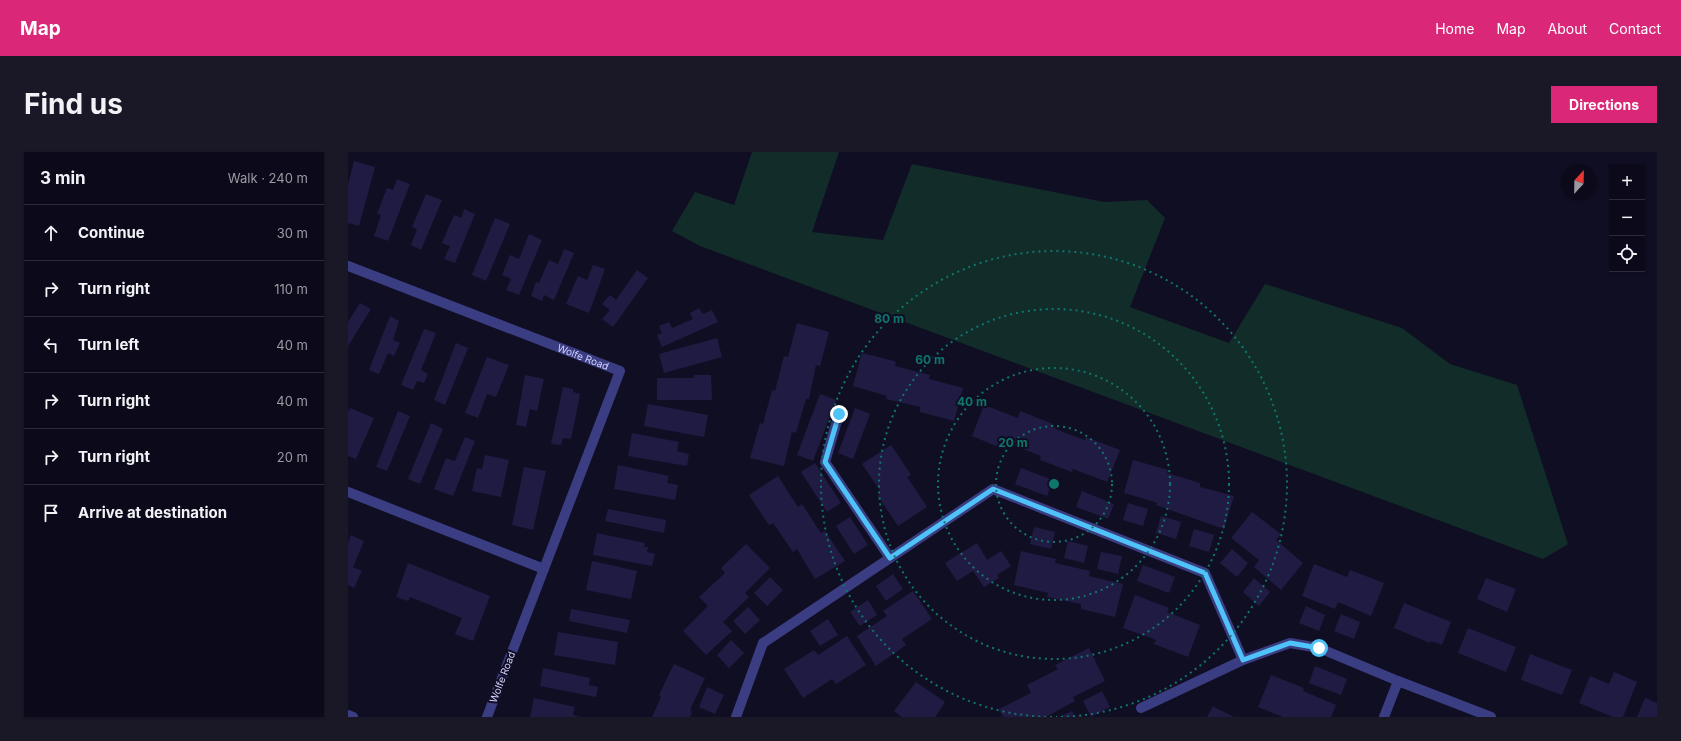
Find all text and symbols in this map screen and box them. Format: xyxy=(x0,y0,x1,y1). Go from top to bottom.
text: Map xyxy=(20,17,61,40)
text: Home xyxy=(1435,20,1474,37)
text: Map xyxy=(1496,20,1526,37)
text: About xyxy=(1548,20,1587,37)
text: Contact xyxy=(1609,20,1661,37)
button: Directions xyxy=(1551,86,1657,123)
text: Find us xyxy=(24,87,123,121)
north arrow xyxy=(1561,164,1597,200)
map controls xyxy=(1609,164,1645,272)
button: + xyxy=(1609,164,1645,200)
text: 3 min xyxy=(40,168,86,188)
text: Walk · 240 m xyxy=(228,170,308,186)
button: − xyxy=(1609,200,1645,236)
icon: ahead xyxy=(40,222,62,244)
text: Continue xyxy=(78,223,145,242)
text: 30 m xyxy=(277,225,308,241)
button: locate xyxy=(1609,236,1645,272)
icon: right xyxy=(40,278,62,300)
text: Turn right xyxy=(78,279,150,298)
text: 110 m xyxy=(274,281,308,297)
text: 80 m xyxy=(874,311,904,326)
icon: left xyxy=(40,334,62,356)
text: Turn left xyxy=(78,335,139,354)
text: 40 m xyxy=(276,337,308,353)
street label: Wolfe Road xyxy=(556,341,610,372)
text: 60 m xyxy=(915,352,945,367)
icon: right xyxy=(40,390,62,412)
text: Turn right xyxy=(78,391,150,410)
text: 40 m xyxy=(276,393,308,409)
text: 40 m xyxy=(957,394,987,409)
route end xyxy=(830,405,848,423)
text: 20 m xyxy=(998,435,1028,450)
icon: right xyxy=(40,446,62,468)
text: Turn right xyxy=(78,447,150,466)
text: 20 m xyxy=(277,449,308,465)
centre of rings xyxy=(1047,477,1061,491)
icon: arrive xyxy=(40,502,62,524)
text: Arrive at destination xyxy=(78,503,227,522)
route start xyxy=(1310,639,1328,657)
street label: Wolfe Road xyxy=(487,650,517,704)

